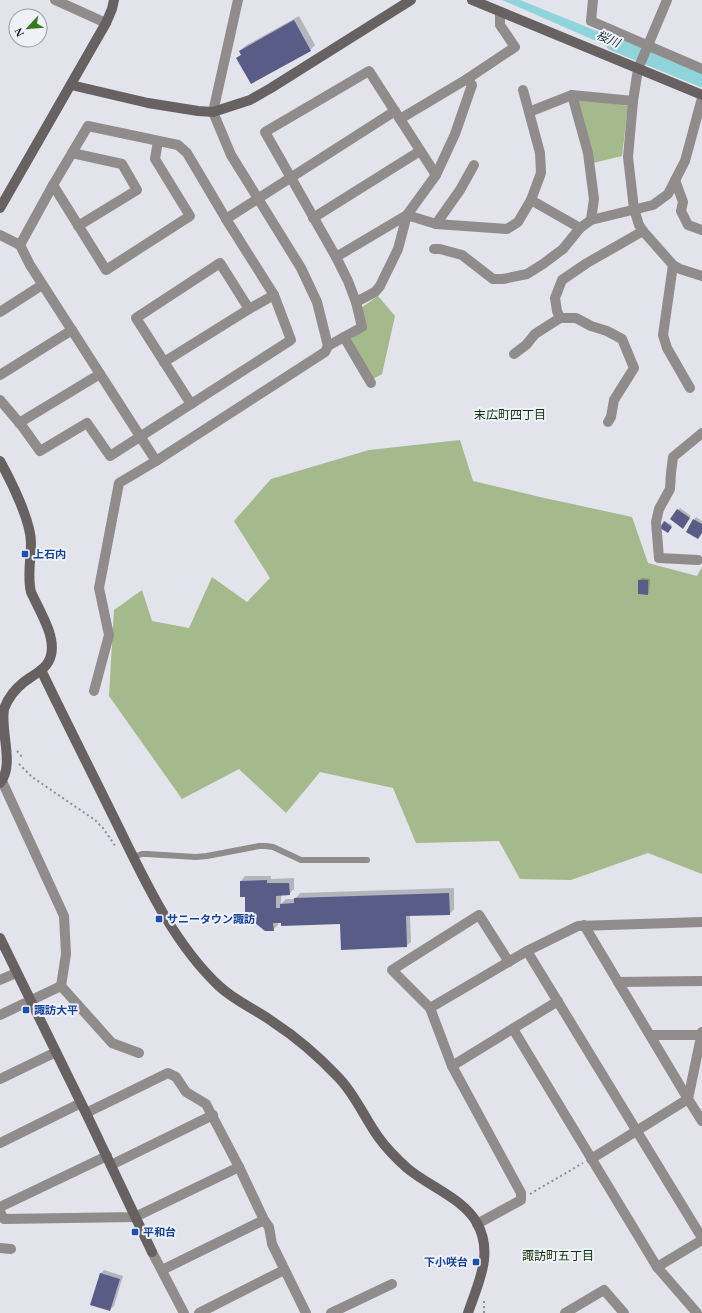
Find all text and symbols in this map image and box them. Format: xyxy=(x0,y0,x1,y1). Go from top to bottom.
north arrow xyxy=(8,8,48,48)
text: N xyxy=(12,26,26,39)
water label: 桜川 xyxy=(594,28,624,51)
district label: 末広町四丁目 xyxy=(474,408,546,422)
place label: 上石内 xyxy=(33,548,66,560)
marker: 上石内 xyxy=(20,549,30,559)
place label: サニータウン諏訪 xyxy=(167,913,255,925)
marker: サニータウン諏訪 xyxy=(154,914,164,924)
place label: 諏訪大平 xyxy=(34,1004,78,1016)
marker: 諏訪大平 xyxy=(21,1005,31,1015)
place label: 平和台 xyxy=(143,1226,176,1238)
marker: 平和台 xyxy=(130,1227,140,1237)
district label: 諏訪町五丁目 xyxy=(522,1249,594,1263)
place label: 下小咲台 xyxy=(424,1256,468,1268)
marker: 下小咲台 xyxy=(471,1257,481,1267)

